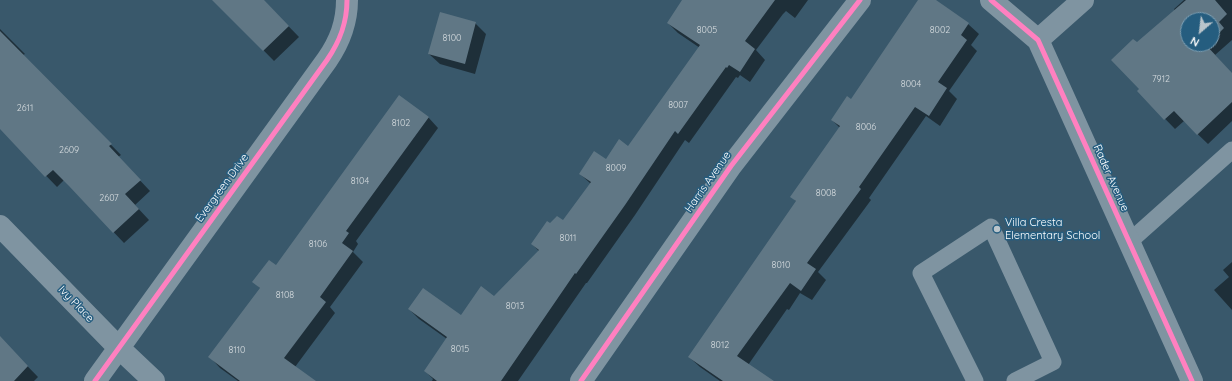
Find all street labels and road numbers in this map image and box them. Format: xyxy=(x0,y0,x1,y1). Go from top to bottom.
street label: Rader Avenue xyxy=(1090,143,1132,213)
street label: Harris Avenue xyxy=(682,149,734,215)
street label: Evergreen Drive xyxy=(193,151,251,225)
street label: Ivy Place xyxy=(55,283,97,325)

